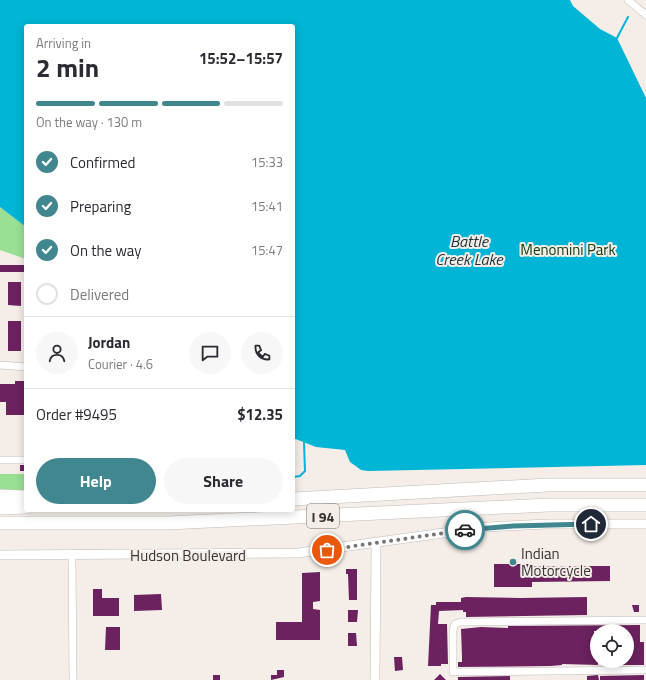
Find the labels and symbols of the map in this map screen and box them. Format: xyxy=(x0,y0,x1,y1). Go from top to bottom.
water label: Battle Creek Lake xyxy=(435,229,504,271)
park label: Menomini Park xyxy=(520,238,616,261)
road number: I 94 xyxy=(307,504,339,528)
pin xyxy=(574,507,608,541)
courier xyxy=(445,510,485,550)
pin xyxy=(310,533,344,567)
place label: Indian Motorcycle xyxy=(521,542,591,582)
street label: Hudson Boulevard xyxy=(130,544,246,567)
marker: Indian Motorcycle xyxy=(508,557,518,567)

